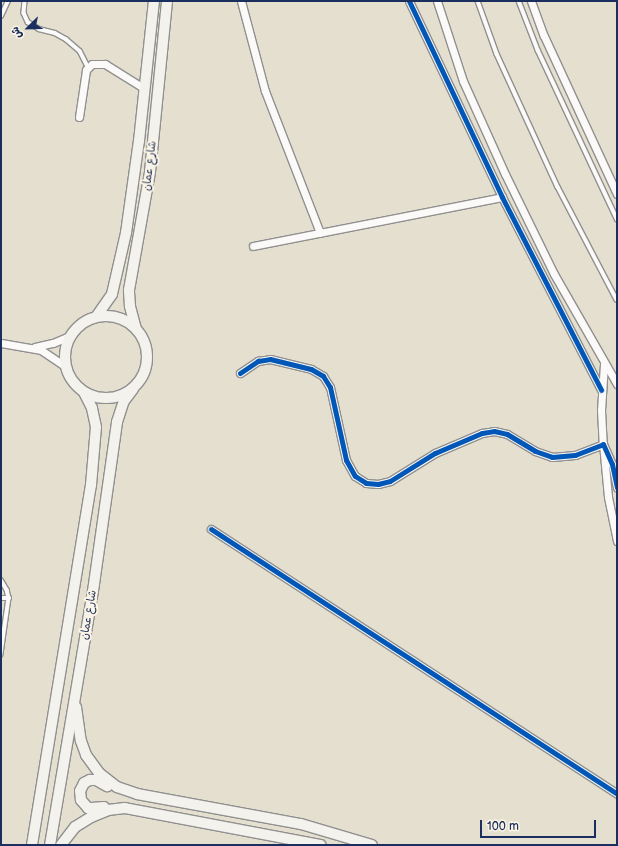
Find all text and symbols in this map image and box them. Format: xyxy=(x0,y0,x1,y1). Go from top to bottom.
north arrow xyxy=(8,8,48,48)
text: ش xyxy=(8,25,25,41)
street label: شارع عمان xyxy=(140,140,160,192)
street label: شارع عمان xyxy=(78,589,100,641)
scale bar xyxy=(482,812,598,838)
text: 100 m xyxy=(487,819,519,834)

